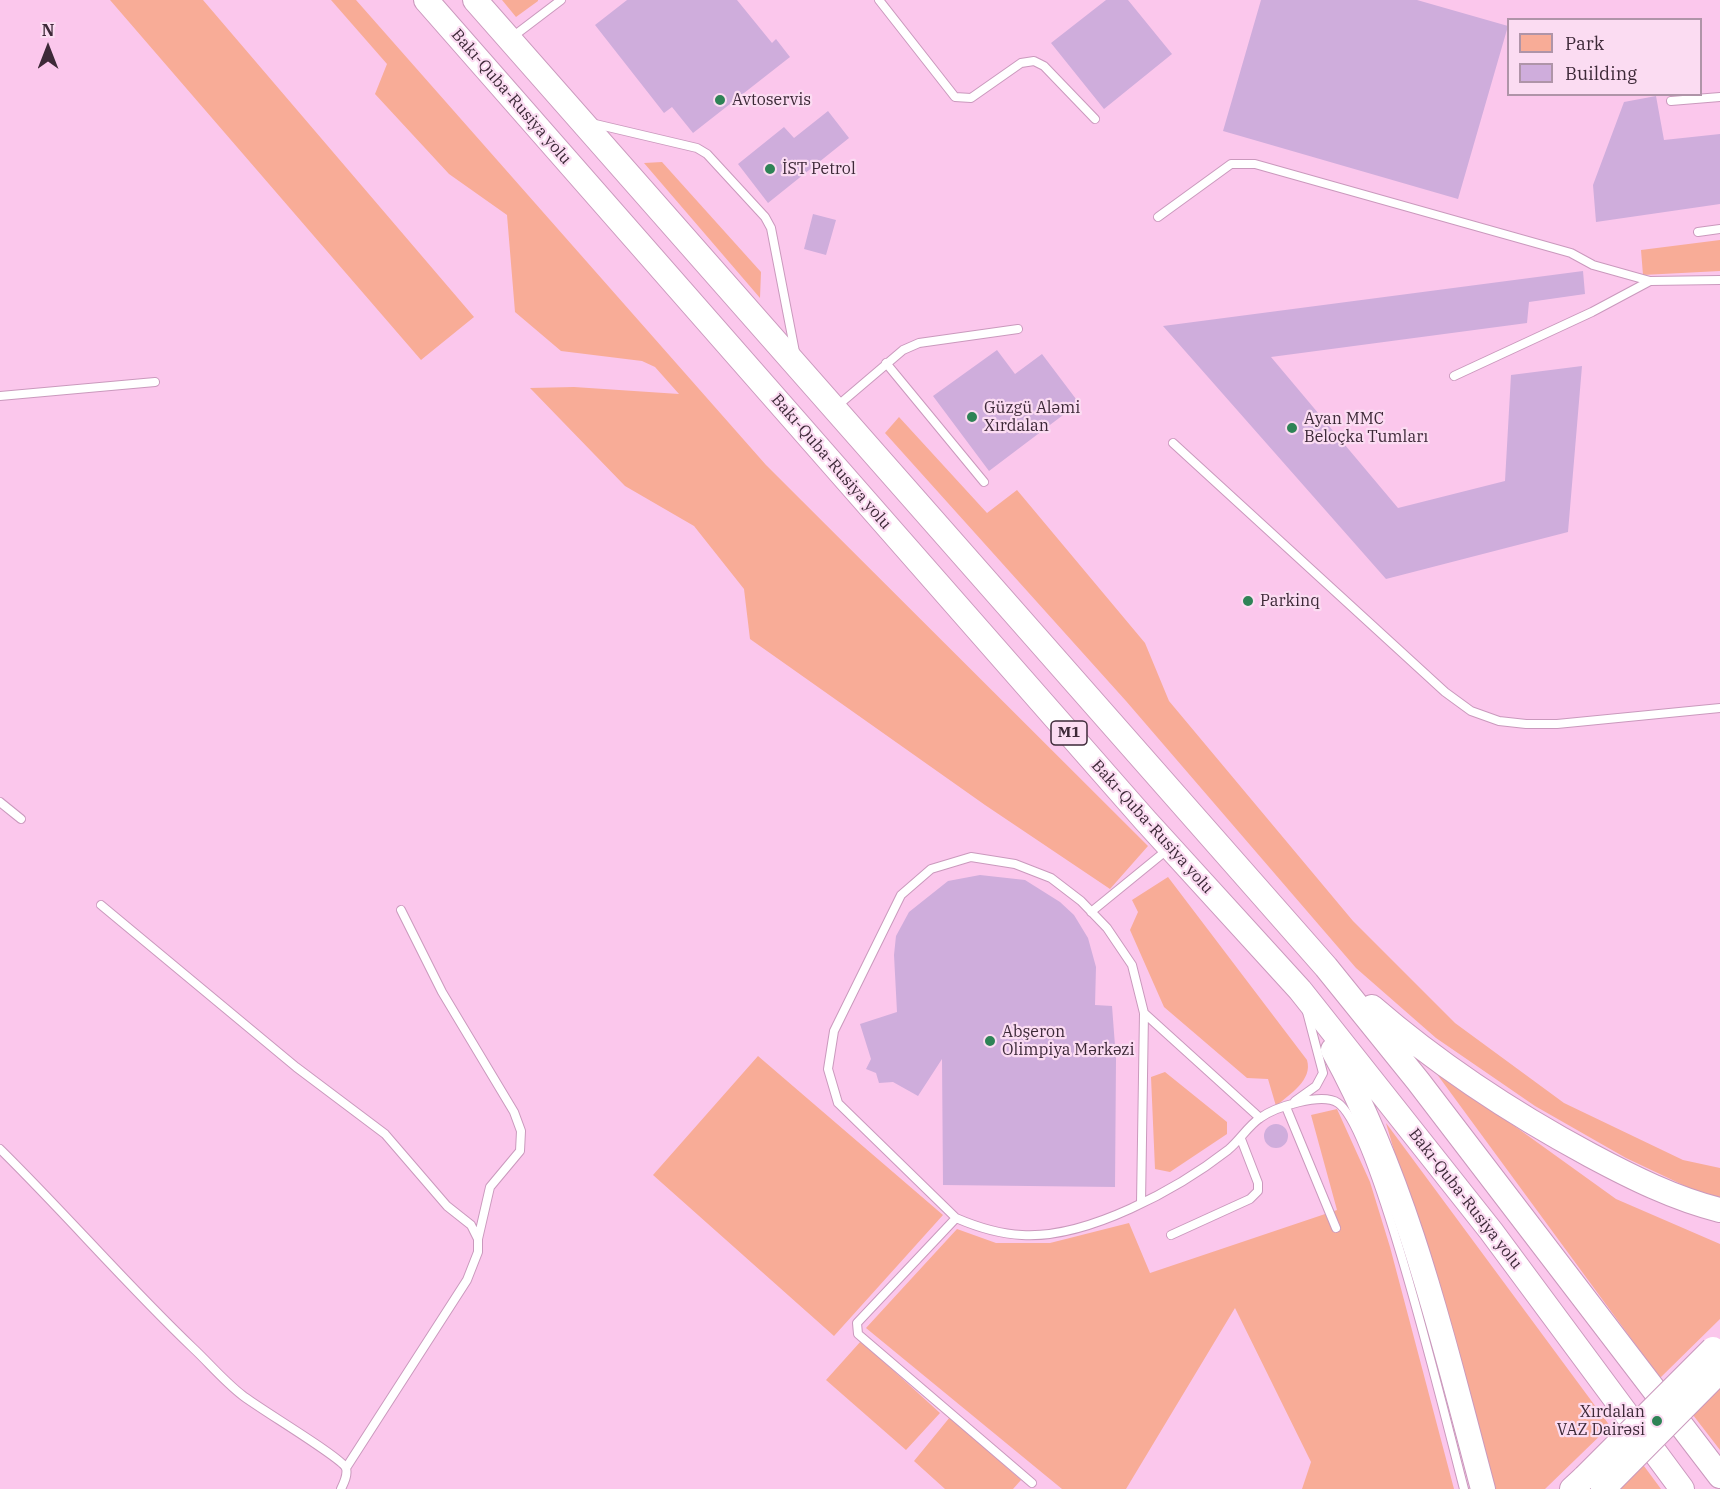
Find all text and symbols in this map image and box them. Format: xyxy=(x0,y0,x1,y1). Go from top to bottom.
north arrow xyxy=(18,18,78,78)
legend xyxy=(1507,18,1702,96)
text: N xyxy=(42,20,54,40)
street label: Bakı-Quba-Rusiya yolu xyxy=(447,25,575,169)
text: Park xyxy=(1565,32,1604,55)
text: Building xyxy=(1565,62,1637,85)
place label: Avtoservis xyxy=(732,90,811,110)
marker: Avtoservis xyxy=(713,93,727,107)
place label: İST Petrol xyxy=(782,159,856,179)
marker: İST Petrol xyxy=(763,162,777,176)
street label: Bakı-Quba-Rusiya yolu xyxy=(767,390,895,534)
place label: Güzgü Aləmi Xırdalan xyxy=(984,398,1080,436)
place label: Ayan MMC Beloçka Tumları xyxy=(1304,409,1428,447)
marker: Güzgü Aləmi Xırdalan xyxy=(965,410,979,424)
marker: Ayan MMC Beloçka Tumları xyxy=(1285,421,1299,435)
place label: Parkinq xyxy=(1260,591,1320,611)
marker: Parkinq xyxy=(1241,594,1255,608)
road number: M1 xyxy=(1051,721,1087,745)
street label: Bakı-Quba-Rusiya yolu xyxy=(1087,756,1217,898)
place label: Abşeron Olimpiya Mərkəzi xyxy=(1002,1022,1134,1060)
marker: Abşeron Olimpiya Mərkəzi xyxy=(983,1034,997,1048)
street label: Bakı-Quba-Rusiya yolu xyxy=(1404,1125,1526,1273)
place label: Xırdalan VAZ Dairəsi xyxy=(1557,1402,1645,1440)
marker: Xırdalan VAZ Dairəsi xyxy=(1650,1414,1664,1428)

